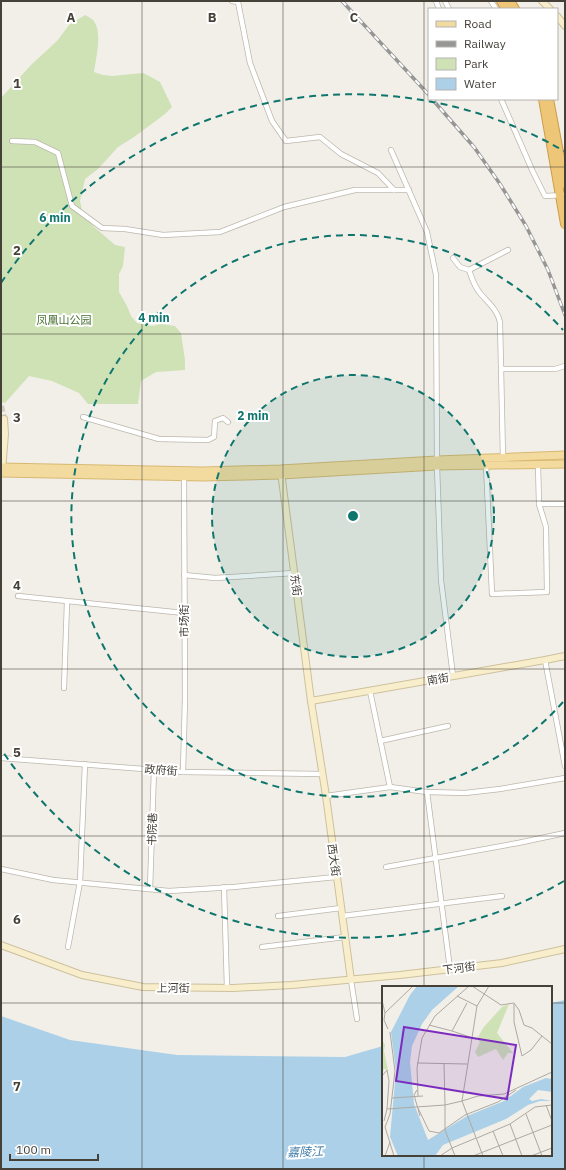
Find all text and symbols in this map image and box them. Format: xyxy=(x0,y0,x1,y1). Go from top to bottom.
legend xyxy=(428,8,558,100)
text: A xyxy=(67,9,76,26)
text: B xyxy=(208,9,217,26)
text: C xyxy=(350,9,359,26)
text: Road xyxy=(464,16,492,31)
text: Railway xyxy=(464,36,506,51)
text: Park xyxy=(464,56,489,71)
text: 1 xyxy=(13,75,21,92)
text: Water xyxy=(464,76,497,91)
text: 6 min xyxy=(39,210,71,225)
text: 2 xyxy=(13,242,21,259)
text: 4 min xyxy=(138,310,170,325)
park label: 凤凰山公园 xyxy=(37,313,92,327)
text: 2 min xyxy=(237,408,269,423)
text: 3 xyxy=(13,409,21,426)
centre of rings xyxy=(346,509,360,523)
street label: 东街 xyxy=(288,573,304,597)
text: 4 xyxy=(13,577,21,594)
street label: 市场街 xyxy=(177,605,191,638)
street label: 南街 xyxy=(426,670,450,688)
text: 5 xyxy=(13,744,21,761)
street label: 政府街 xyxy=(144,762,178,778)
street label: 书院巷 xyxy=(144,812,160,846)
street label: 西大街 xyxy=(325,843,343,877)
text: 6 xyxy=(13,911,21,928)
street label: 下河街 xyxy=(442,959,476,977)
street label: 上河街 xyxy=(157,981,190,995)
inset map xyxy=(382,986,552,1156)
text: 7 xyxy=(13,1078,21,1095)
scale bar xyxy=(10,1136,98,1162)
text: 100 m xyxy=(16,1142,51,1157)
water label: 嘉陵江 xyxy=(287,1143,325,1160)

